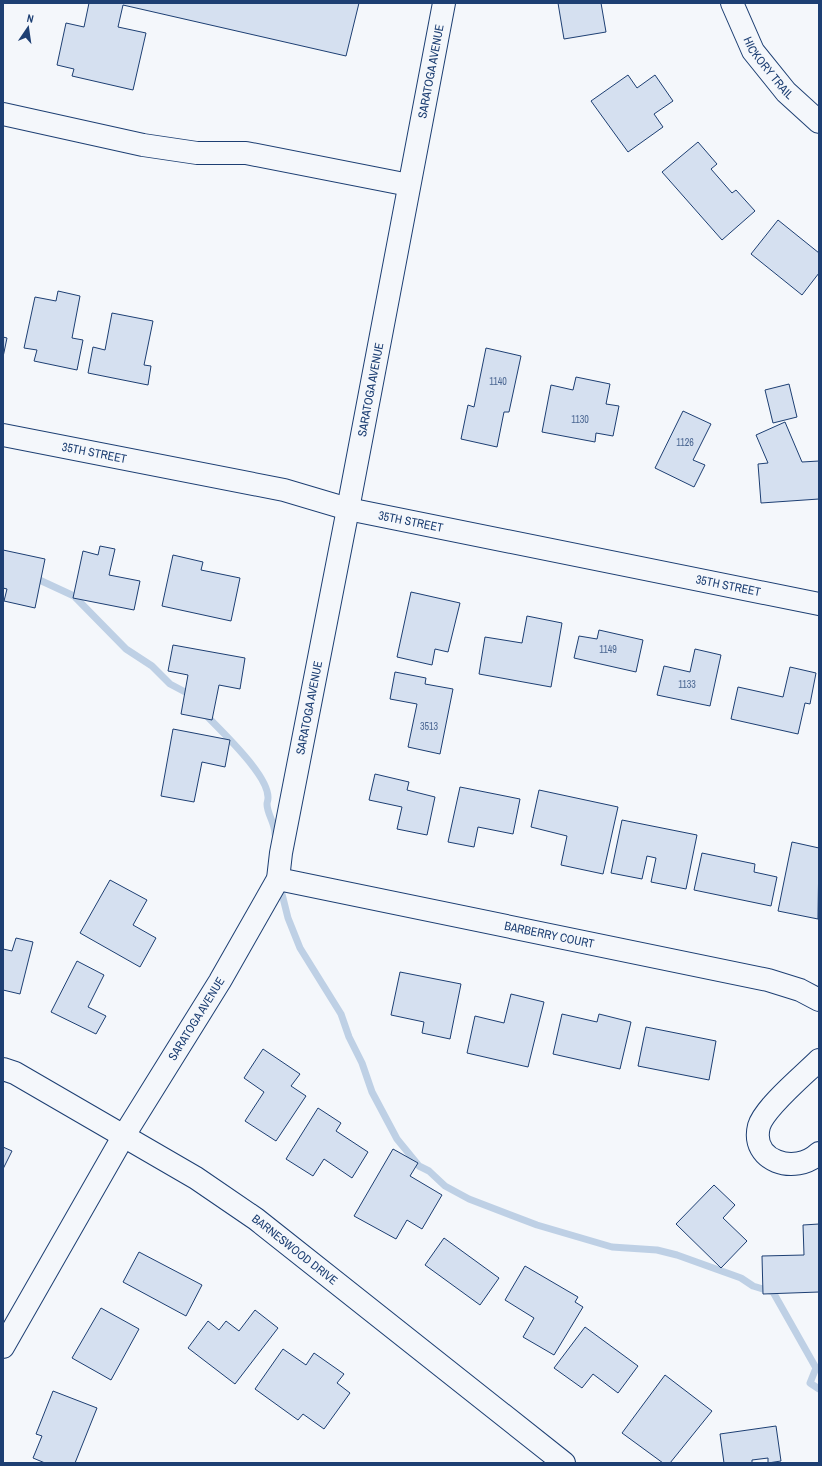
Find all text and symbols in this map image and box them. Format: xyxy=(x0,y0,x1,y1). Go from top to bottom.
north arrow xyxy=(8,8,48,48)
text: N xyxy=(26,11,35,26)
street label: SARATOGA AVENUE xyxy=(414,23,448,120)
street label: HICKORY TRAIL xyxy=(740,34,797,103)
street label: SARATOGA AVENUE xyxy=(354,341,387,438)
house number: 1140 xyxy=(489,375,507,388)
house number: 1130 xyxy=(571,413,589,426)
house number: 1126 xyxy=(676,436,694,449)
street label: 35TH STREET xyxy=(60,439,128,467)
street label: 35TH STREET xyxy=(377,507,444,536)
street label: 35TH STREET xyxy=(694,571,762,600)
house number: 1149 xyxy=(599,643,617,656)
street label: SARATOGA AVENUE xyxy=(292,659,326,756)
house number: 1133 xyxy=(678,678,696,691)
house number: 3513 xyxy=(420,720,439,733)
street label: BARBERRY COURT xyxy=(503,918,596,952)
street label: SARATOGA AVENUE xyxy=(165,974,228,1064)
street label: BARNESWOOD DRIVE xyxy=(249,1211,341,1289)

